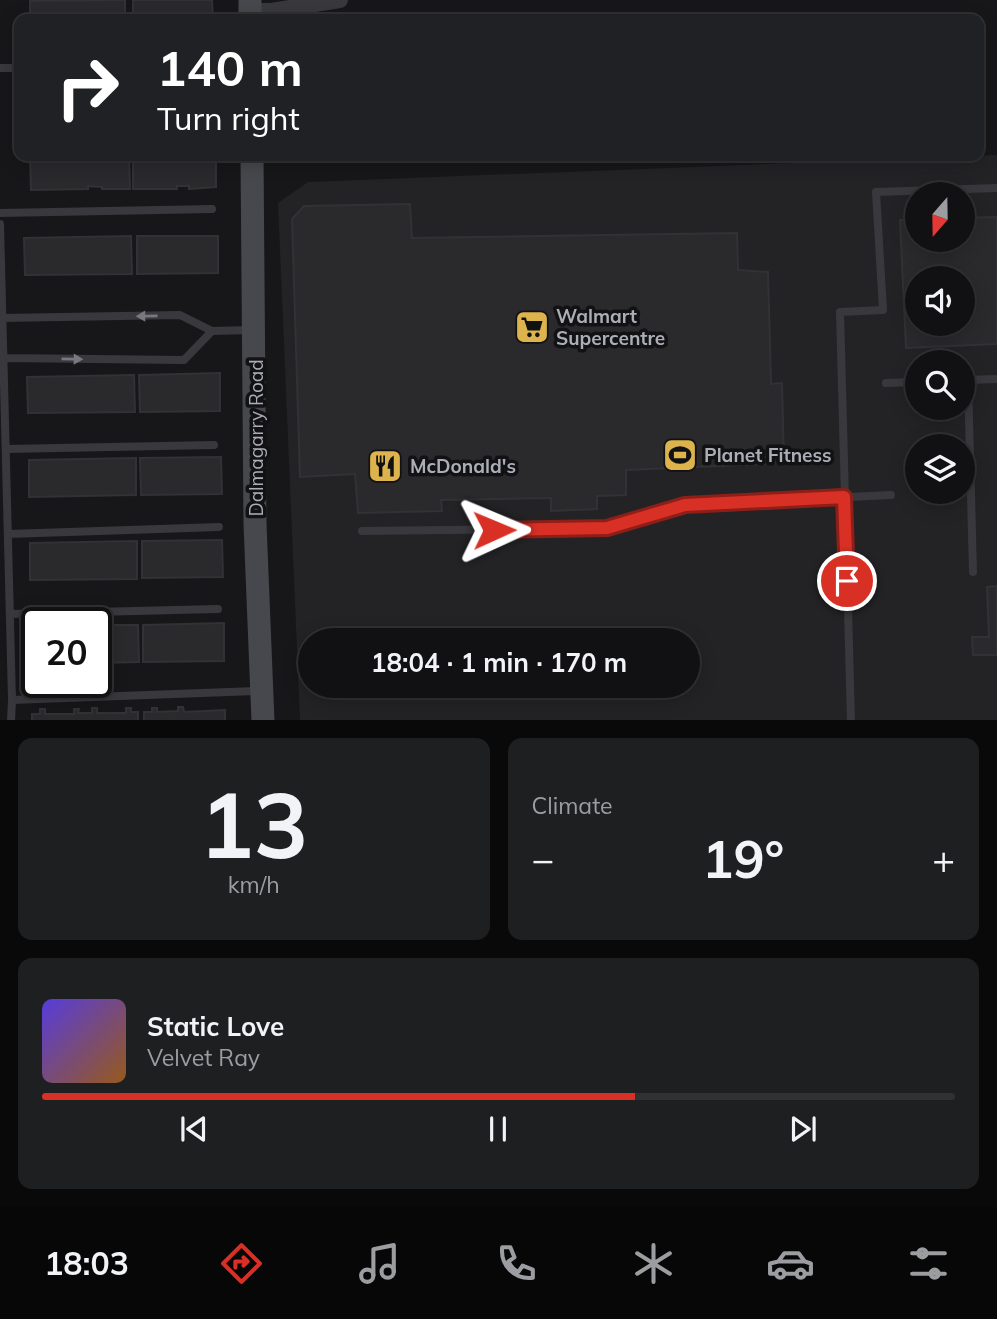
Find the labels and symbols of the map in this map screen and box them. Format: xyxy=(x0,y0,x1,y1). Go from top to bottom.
north arrow xyxy=(905,182,975,252)
place label: Walmart Supercentre xyxy=(556,304,665,350)
supermarket icon: Walmart Supercentre xyxy=(513,308,551,346)
one-way arrow xyxy=(136,310,158,322)
one-way arrow xyxy=(61,353,83,364)
street label: Dalmagarry Road xyxy=(244,359,268,517)
sports icon: Planet Fitness xyxy=(661,436,699,474)
place label: Planet Fitness xyxy=(704,443,832,467)
restaurant icon: McDonald's xyxy=(366,447,404,485)
place label: McDonald's xyxy=(410,454,516,478)
position arrow xyxy=(457,493,531,567)
pin xyxy=(817,551,877,611)
speed limit sign: 20 xyxy=(21,607,112,698)

